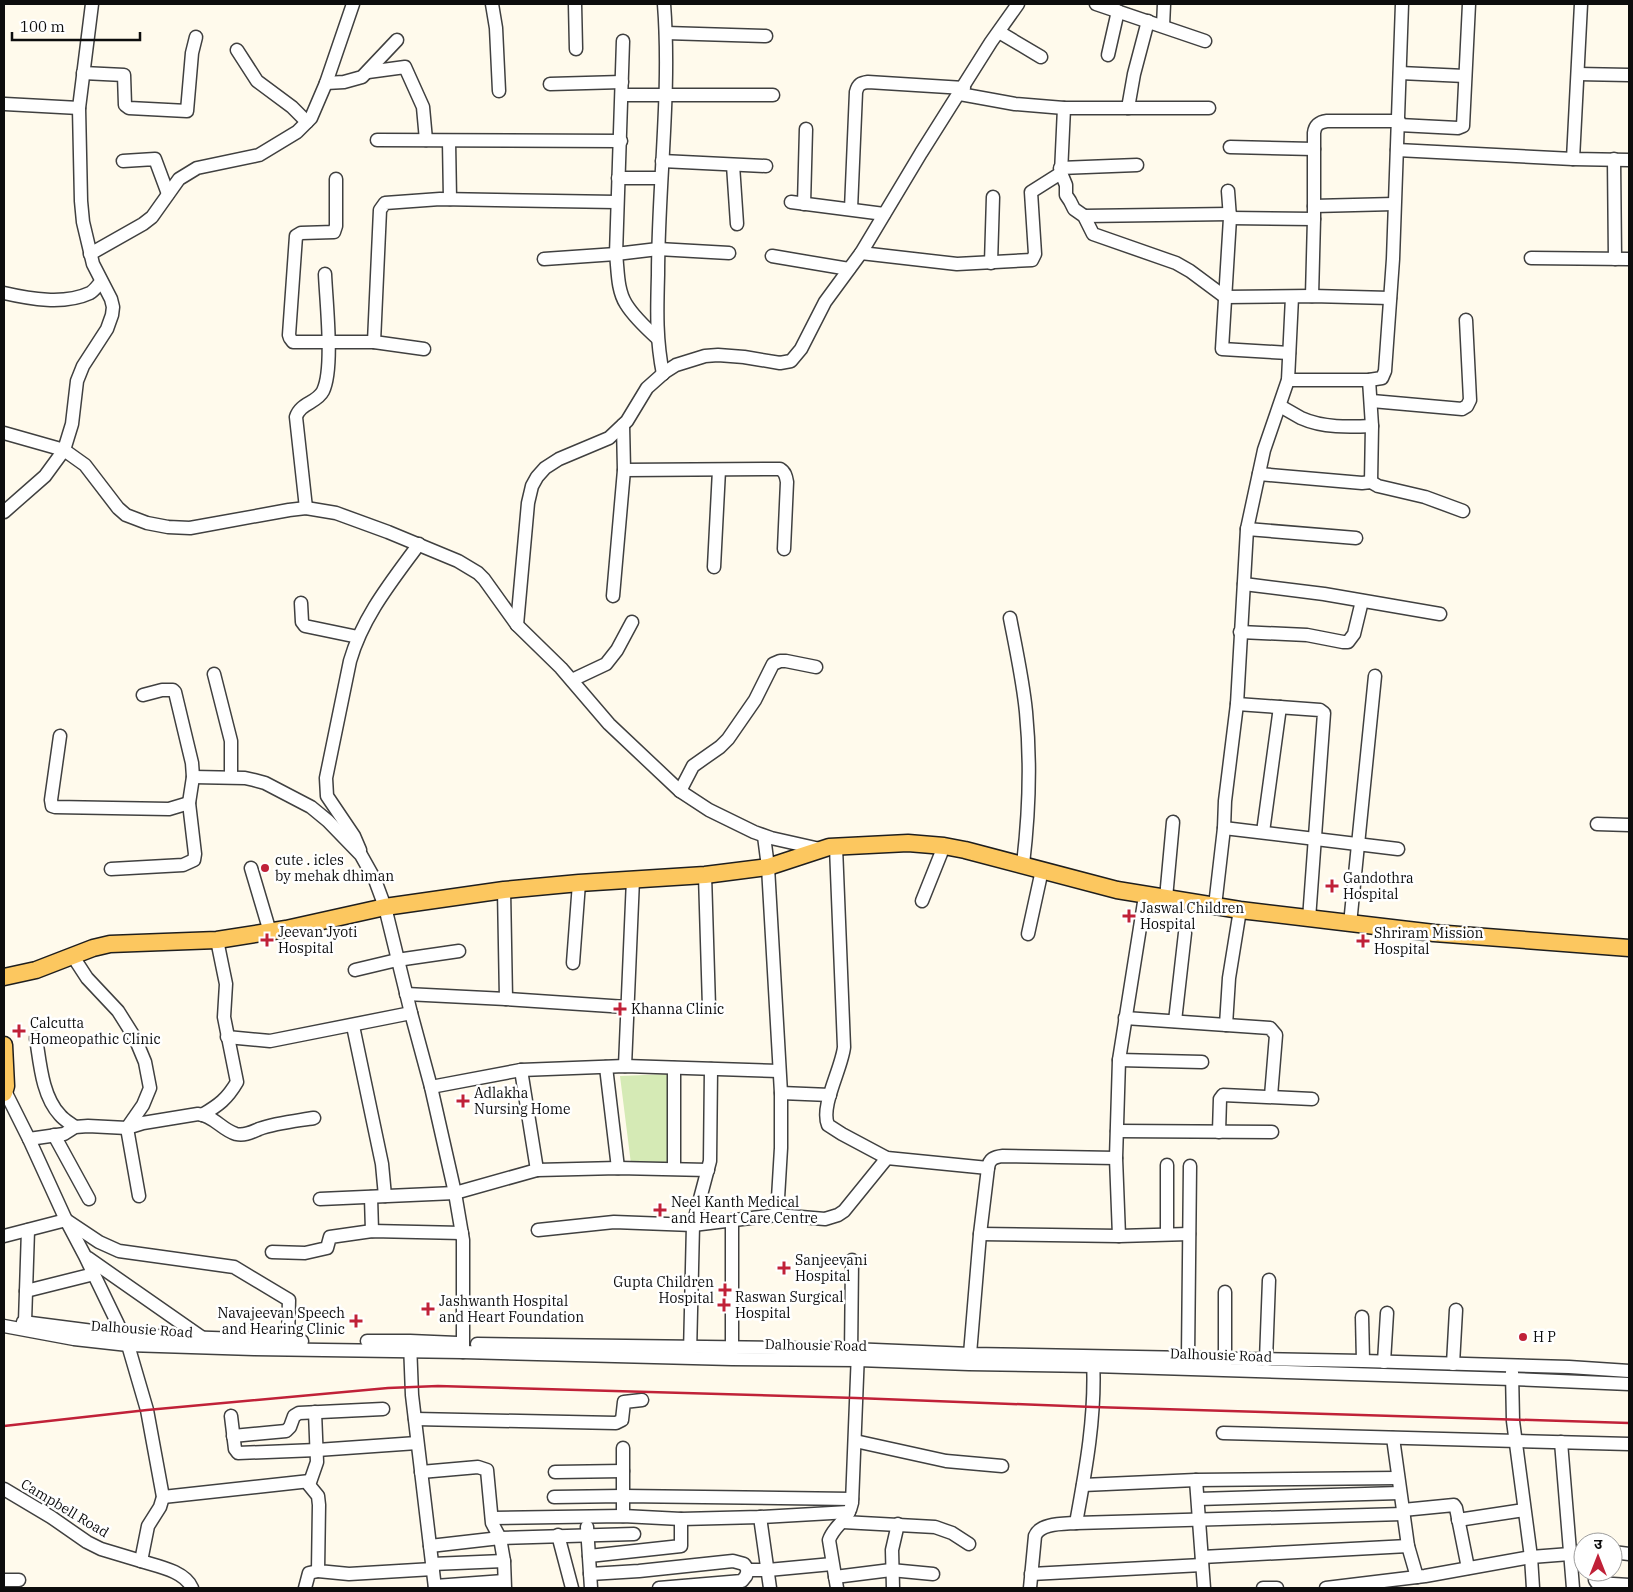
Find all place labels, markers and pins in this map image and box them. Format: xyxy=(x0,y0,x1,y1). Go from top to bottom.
place label: cute . icles by mehak dhiman xyxy=(275,851,394,885)
marker: cute . icles by mehak dhiman xyxy=(259,862,271,874)
place label: Gandothra Hospital xyxy=(1343,869,1414,903)
marker: Gandothra Hospital xyxy=(1325,879,1339,893)
place label: Jaswal Children Hospital xyxy=(1140,899,1244,933)
marker: Jaswal Children Hospital xyxy=(1122,909,1136,923)
place label: Jeevan Jyoti Hospital xyxy=(278,923,357,957)
place label: Shriram Mission Hospital xyxy=(1374,924,1484,958)
marker: Jeevan Jyoti Hospital xyxy=(260,933,274,947)
marker: Shriram Mission Hospital xyxy=(1356,934,1370,948)
place label: Khanna Clinic xyxy=(631,1000,724,1018)
marker: Khanna Clinic xyxy=(613,1002,627,1016)
place label: Calcutta Homeopathic Clinic xyxy=(30,1014,161,1048)
marker: Calcutta Homeopathic Clinic xyxy=(12,1024,26,1038)
place label: Adlakha Nursing Home xyxy=(474,1084,571,1118)
marker: Adlakha Nursing Home xyxy=(456,1094,470,1108)
place label: Neel Kanth Medical and Heart Care Centre xyxy=(671,1193,818,1227)
marker: Neel Kanth Medical and Heart Care Centre xyxy=(653,1203,667,1217)
place label: Sanjeevani Hospital xyxy=(795,1251,867,1285)
marker: Sanjeevani Hospital xyxy=(777,1261,791,1275)
place label: Gupta Children Hospital xyxy=(613,1273,714,1307)
marker: Gupta Children Hospital xyxy=(718,1283,732,1297)
place label: Raswan Surgical Hospital xyxy=(735,1288,844,1322)
place label: Jashwanth Hospital and Heart Foundation xyxy=(439,1292,584,1326)
marker: Raswan Surgical Hospital xyxy=(717,1298,731,1312)
marker: Jashwanth Hospital and Heart Foundation xyxy=(421,1302,435,1316)
place label: Navajeevan Speech and Hearing Clinic xyxy=(218,1304,345,1338)
marker: Navajeevan Speech and Hearing Clinic xyxy=(349,1314,363,1328)
place label: H P xyxy=(1533,1328,1556,1346)
marker: H P xyxy=(1517,1331,1529,1343)

